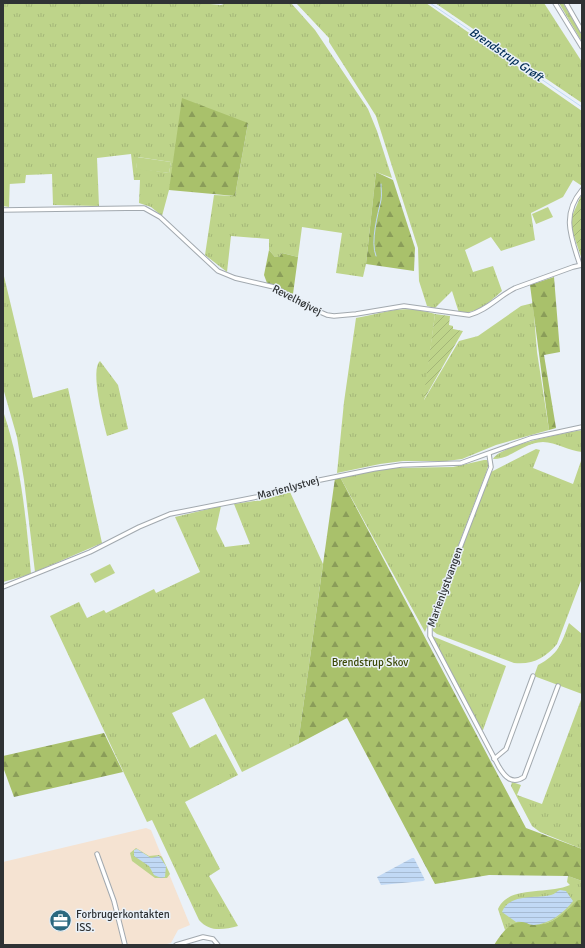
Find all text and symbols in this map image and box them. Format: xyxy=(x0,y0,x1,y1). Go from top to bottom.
water label: Brendstrup Grøft xyxy=(466,25,547,86)
street label: Revelhøjvej xyxy=(270,282,324,318)
street label: Marienlystvej xyxy=(256,473,320,503)
street label: Marienlystvangen xyxy=(425,545,465,629)
park label: Brendstrup Skov xyxy=(332,656,408,669)
office icon: Forbrugerkontakten ISS. xyxy=(48,907,74,933)
place label: Forbrugerkontakten ISS. xyxy=(76,908,170,934)

